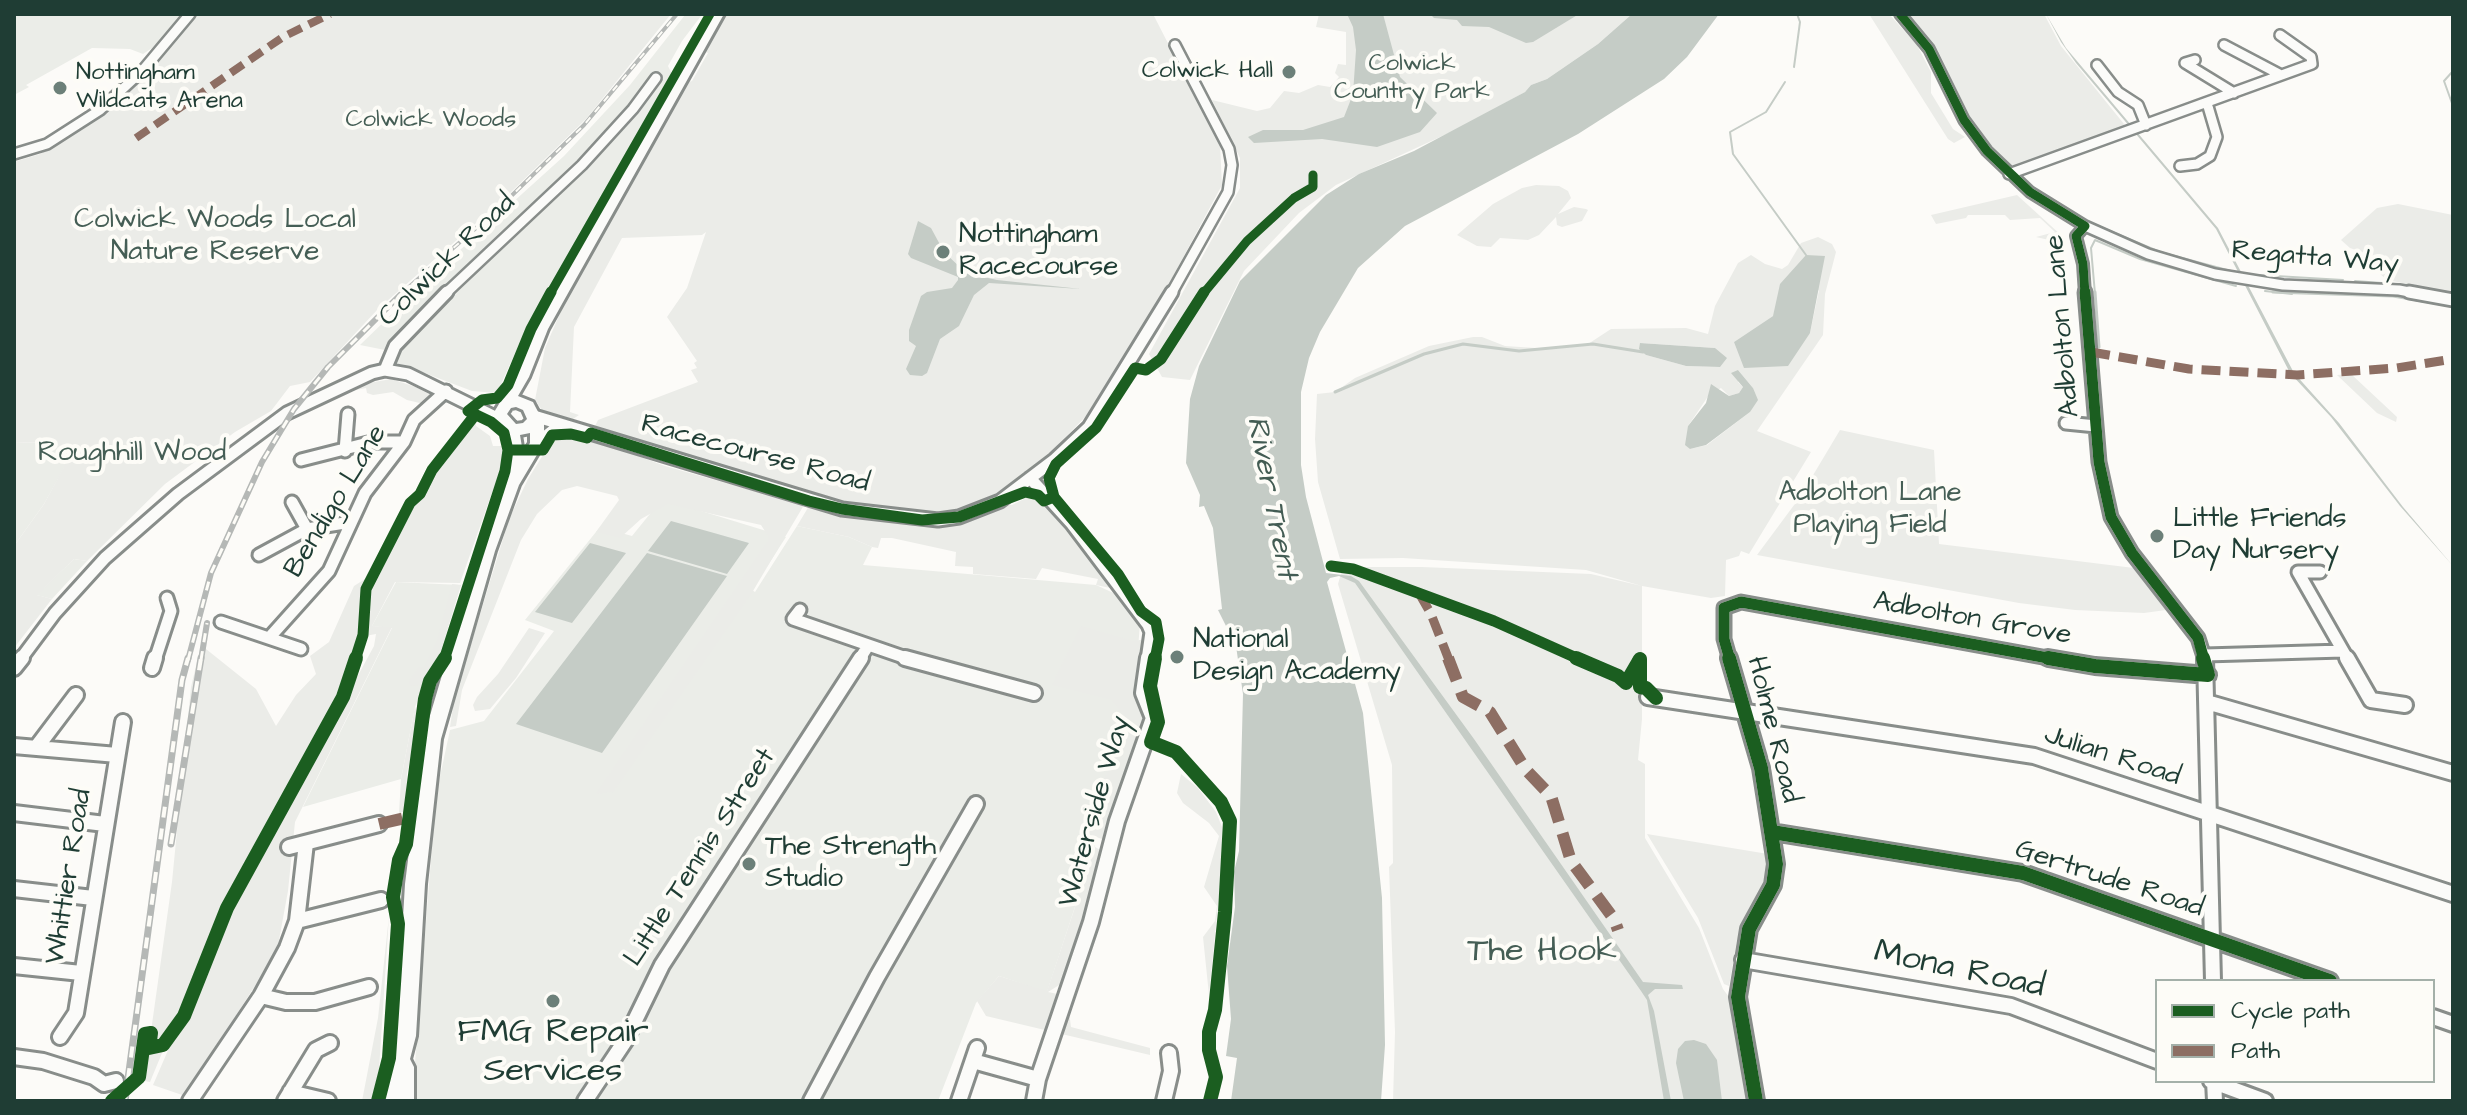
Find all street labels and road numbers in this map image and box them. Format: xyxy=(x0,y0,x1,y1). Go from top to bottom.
street label: Colwick Road xyxy=(373,187,523,335)
street label: Adbolton Lane xyxy=(2039,233,2089,419)
street label: Regatta Way xyxy=(2230,235,2400,283)
street label: Racecourse Road xyxy=(637,408,873,502)
street label: Bendigo Lane xyxy=(278,420,396,584)
street label: Adbolton Grove xyxy=(1870,586,2074,654)
street label: Holme Road xyxy=(1738,653,1806,807)
street label: Waterside Way xyxy=(1053,712,1139,912)
street label: Julian Road xyxy=(2040,719,2184,795)
street label: Little Tennis Street xyxy=(618,743,784,973)
street label: Whittier Road xyxy=(40,787,100,967)
street label: Gertrude Road xyxy=(2011,834,2207,926)
street label: Mona Road xyxy=(1870,933,2048,1009)

